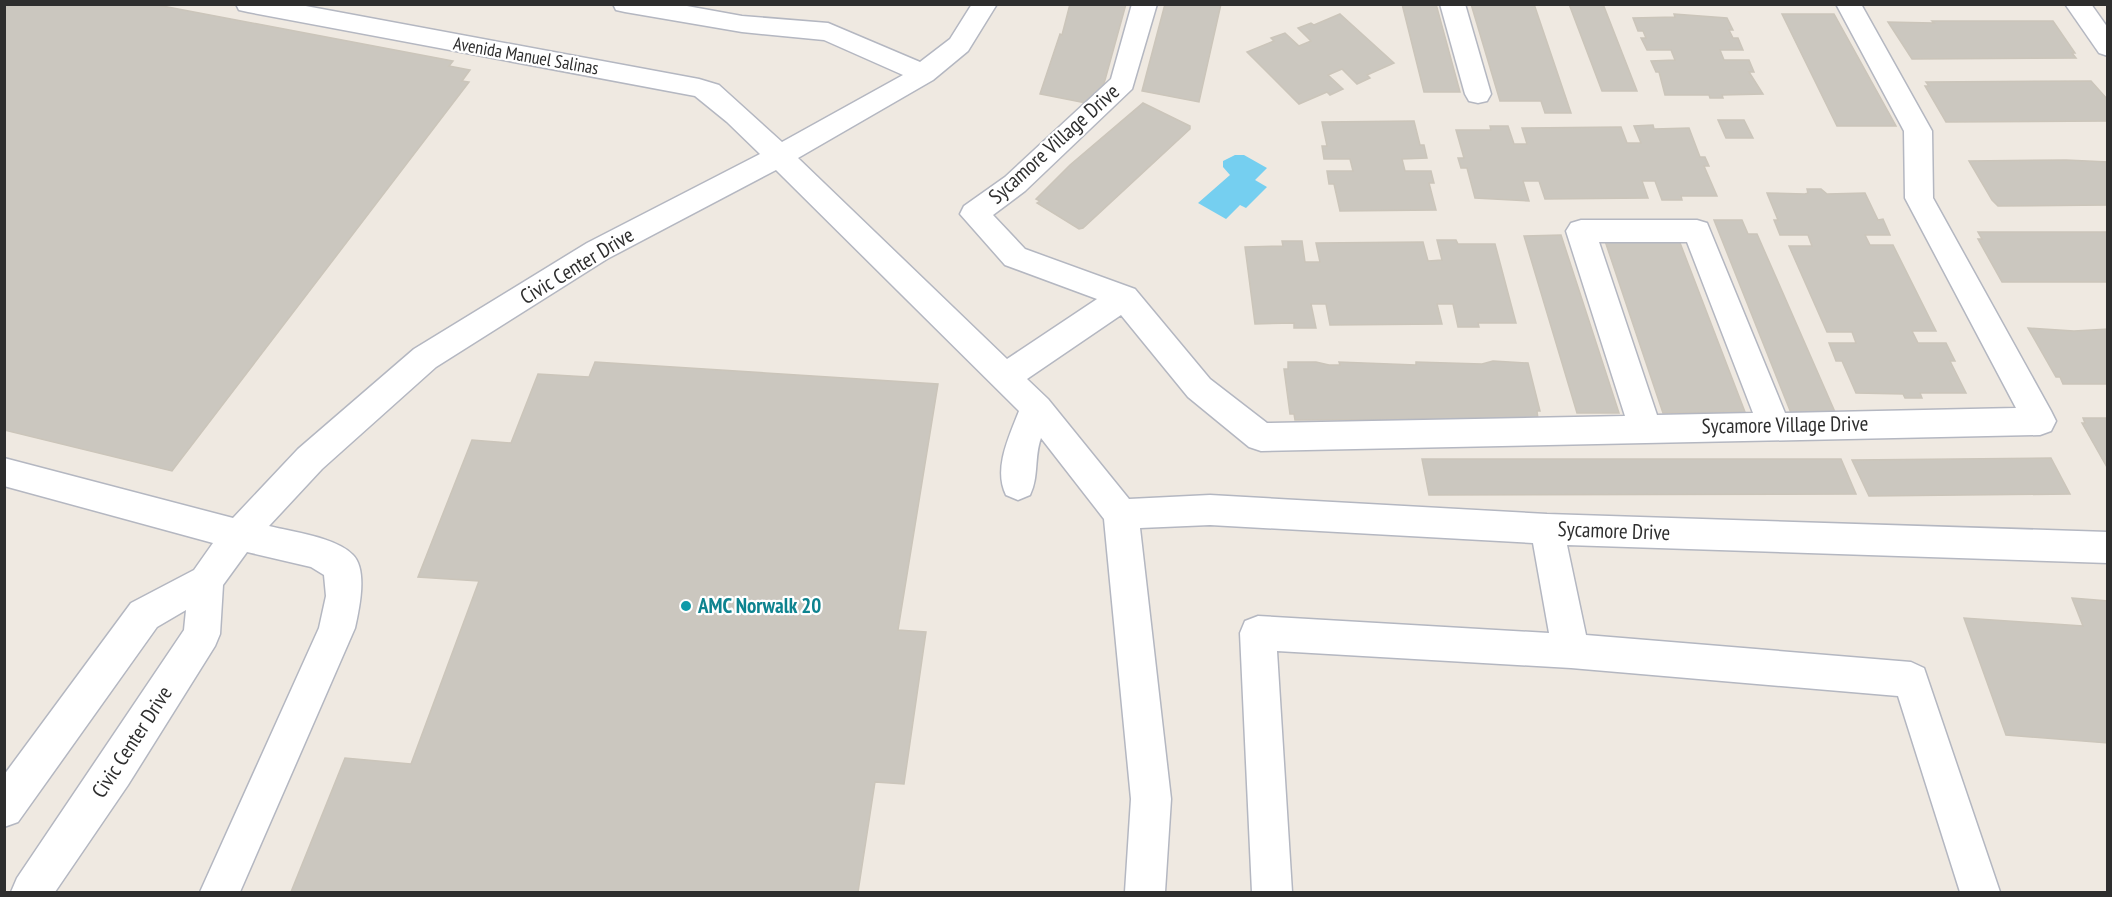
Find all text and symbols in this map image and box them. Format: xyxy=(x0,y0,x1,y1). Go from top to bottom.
street label: Avenida Manuel Salinas xyxy=(452,31,600,80)
street label: Sycamore Village Drive xyxy=(983,78,1125,209)
street label: Civic Center Drive xyxy=(515,221,639,310)
street label: Sycamore Village Drive xyxy=(1701,410,1869,439)
street label: Sycamore Drive xyxy=(1557,515,1671,546)
place label: AMC Norwalk 20 xyxy=(697,592,821,619)
marker: AMC Norwalk 20 xyxy=(679,599,693,613)
street label: Civic Center Drive xyxy=(85,681,178,803)

